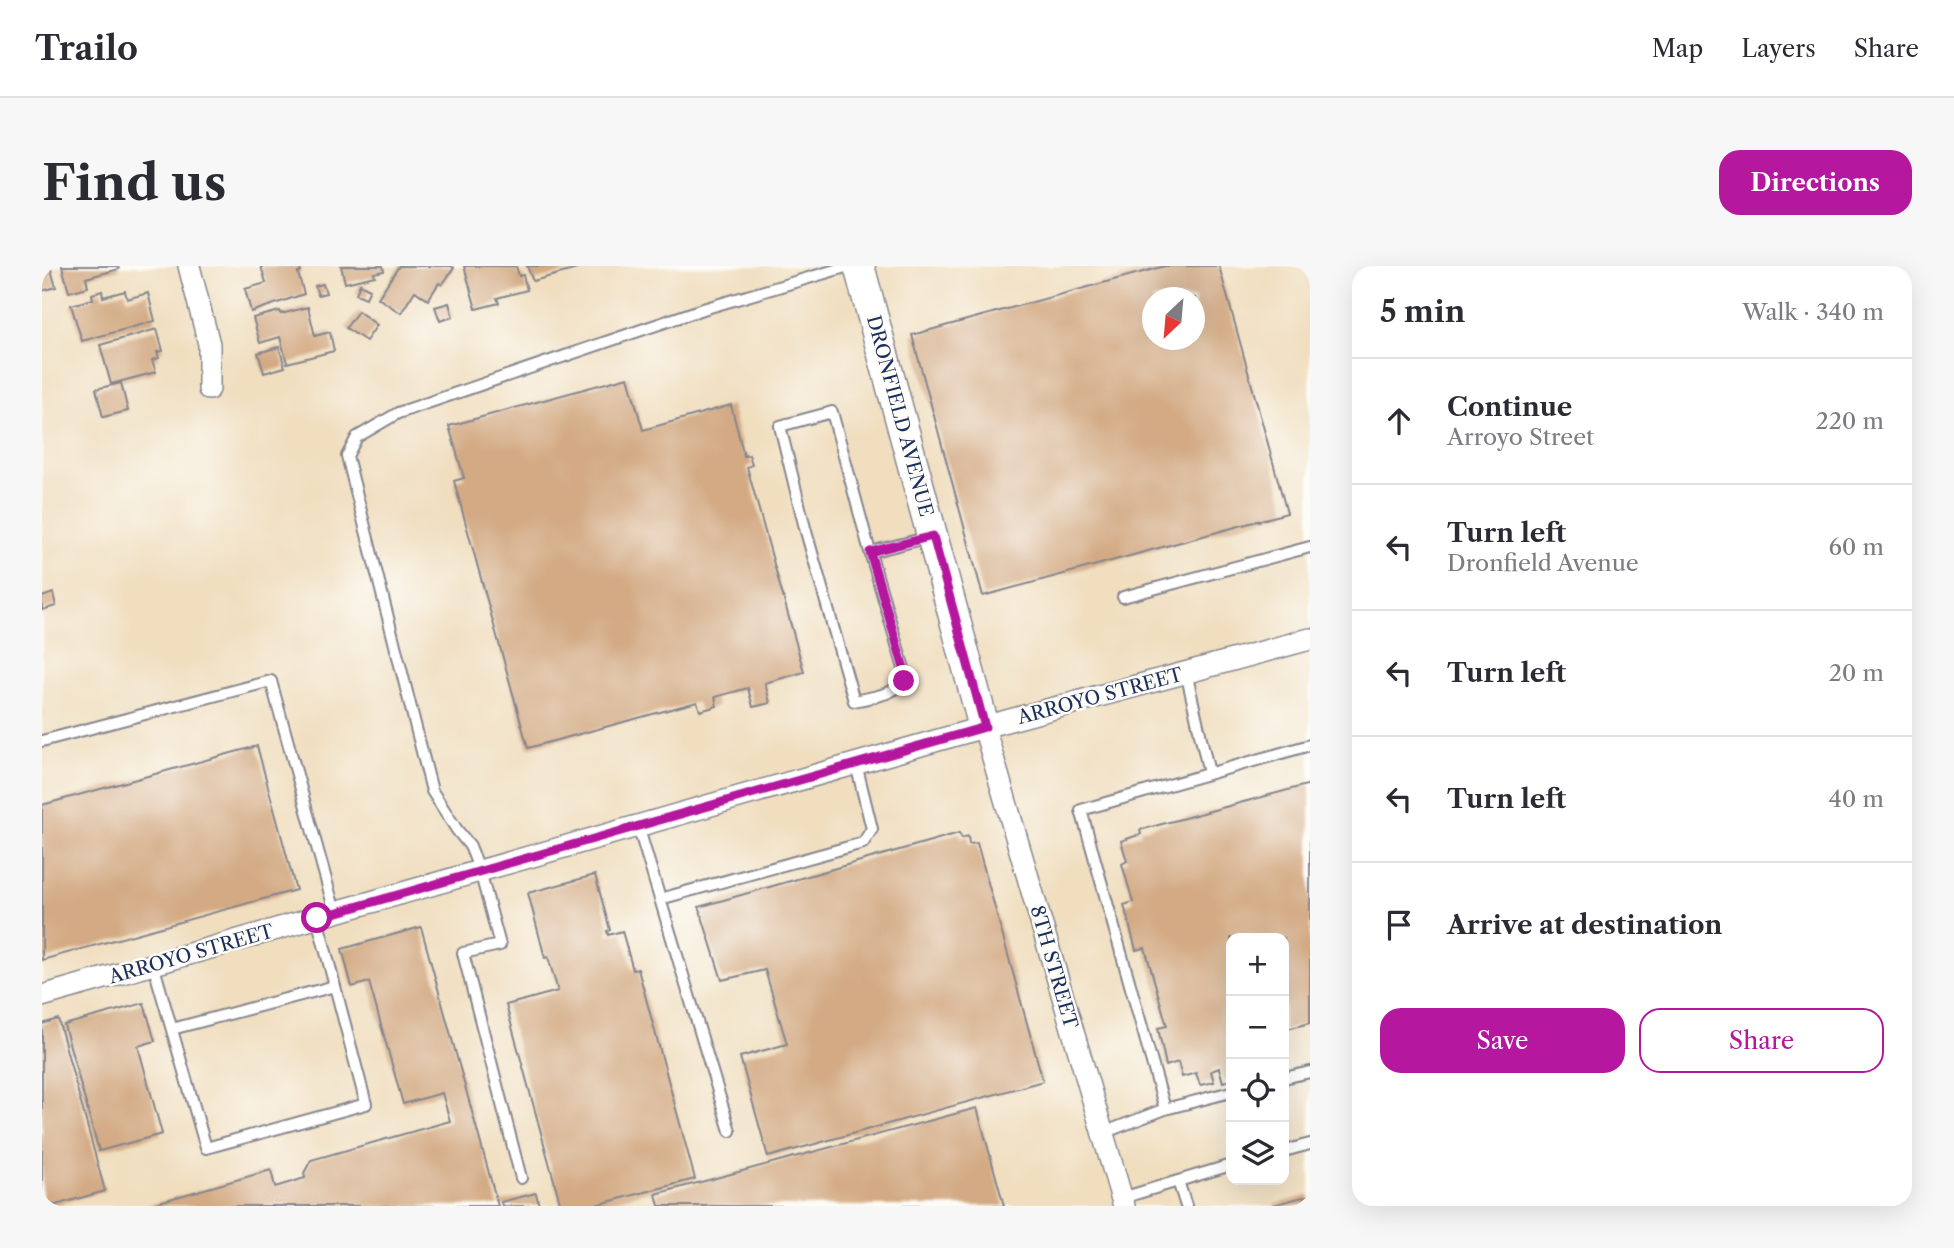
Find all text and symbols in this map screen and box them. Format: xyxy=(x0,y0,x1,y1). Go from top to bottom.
text: Trailo xyxy=(35,28,138,69)
text: Map xyxy=(1652,34,1703,63)
text: Layers xyxy=(1741,34,1816,63)
text: Share xyxy=(1854,34,1919,63)
button: Directions xyxy=(1719,150,1912,215)
text: Find us xyxy=(42,152,226,213)
north arrow xyxy=(1142,287,1205,350)
text: 5 min xyxy=(1380,293,1465,330)
text: Walk · 340 m xyxy=(1742,298,1884,326)
street label: DRONFIELD AVENUE xyxy=(862,313,938,519)
text: Continue xyxy=(1447,391,1572,423)
icon: ahead xyxy=(1380,402,1418,440)
text: 220 m xyxy=(1815,407,1884,435)
text: Arroyo Street xyxy=(1447,423,1594,451)
text: Turn left xyxy=(1447,517,1566,549)
icon: left xyxy=(1380,528,1418,566)
text: 60 m xyxy=(1828,533,1884,561)
text: Dronfield Avenue xyxy=(1447,549,1639,577)
icon: left xyxy=(1380,654,1418,692)
text: Turn left xyxy=(1447,657,1566,689)
text: 20 m xyxy=(1829,659,1884,687)
street label: ARROYO STREET xyxy=(1014,663,1186,729)
route end xyxy=(888,665,919,696)
icon: left xyxy=(1380,780,1418,818)
text: Turn left xyxy=(1447,783,1566,815)
text: 40 m xyxy=(1829,785,1884,813)
route start xyxy=(301,902,332,933)
street label: 8TH STREET xyxy=(1025,903,1083,1032)
icon: arrive xyxy=(1380,906,1418,944)
text: Arrive at destination xyxy=(1447,909,1722,941)
street label: ARROYO STREET xyxy=(105,919,277,989)
map controls xyxy=(1226,933,1289,1185)
button: + xyxy=(1226,933,1289,996)
button: − xyxy=(1226,996,1289,1059)
button: Save xyxy=(1380,1008,1625,1073)
button: Share xyxy=(1639,1008,1884,1073)
button: locate xyxy=(1226,1059,1289,1122)
button: layers xyxy=(1226,1122,1289,1185)

